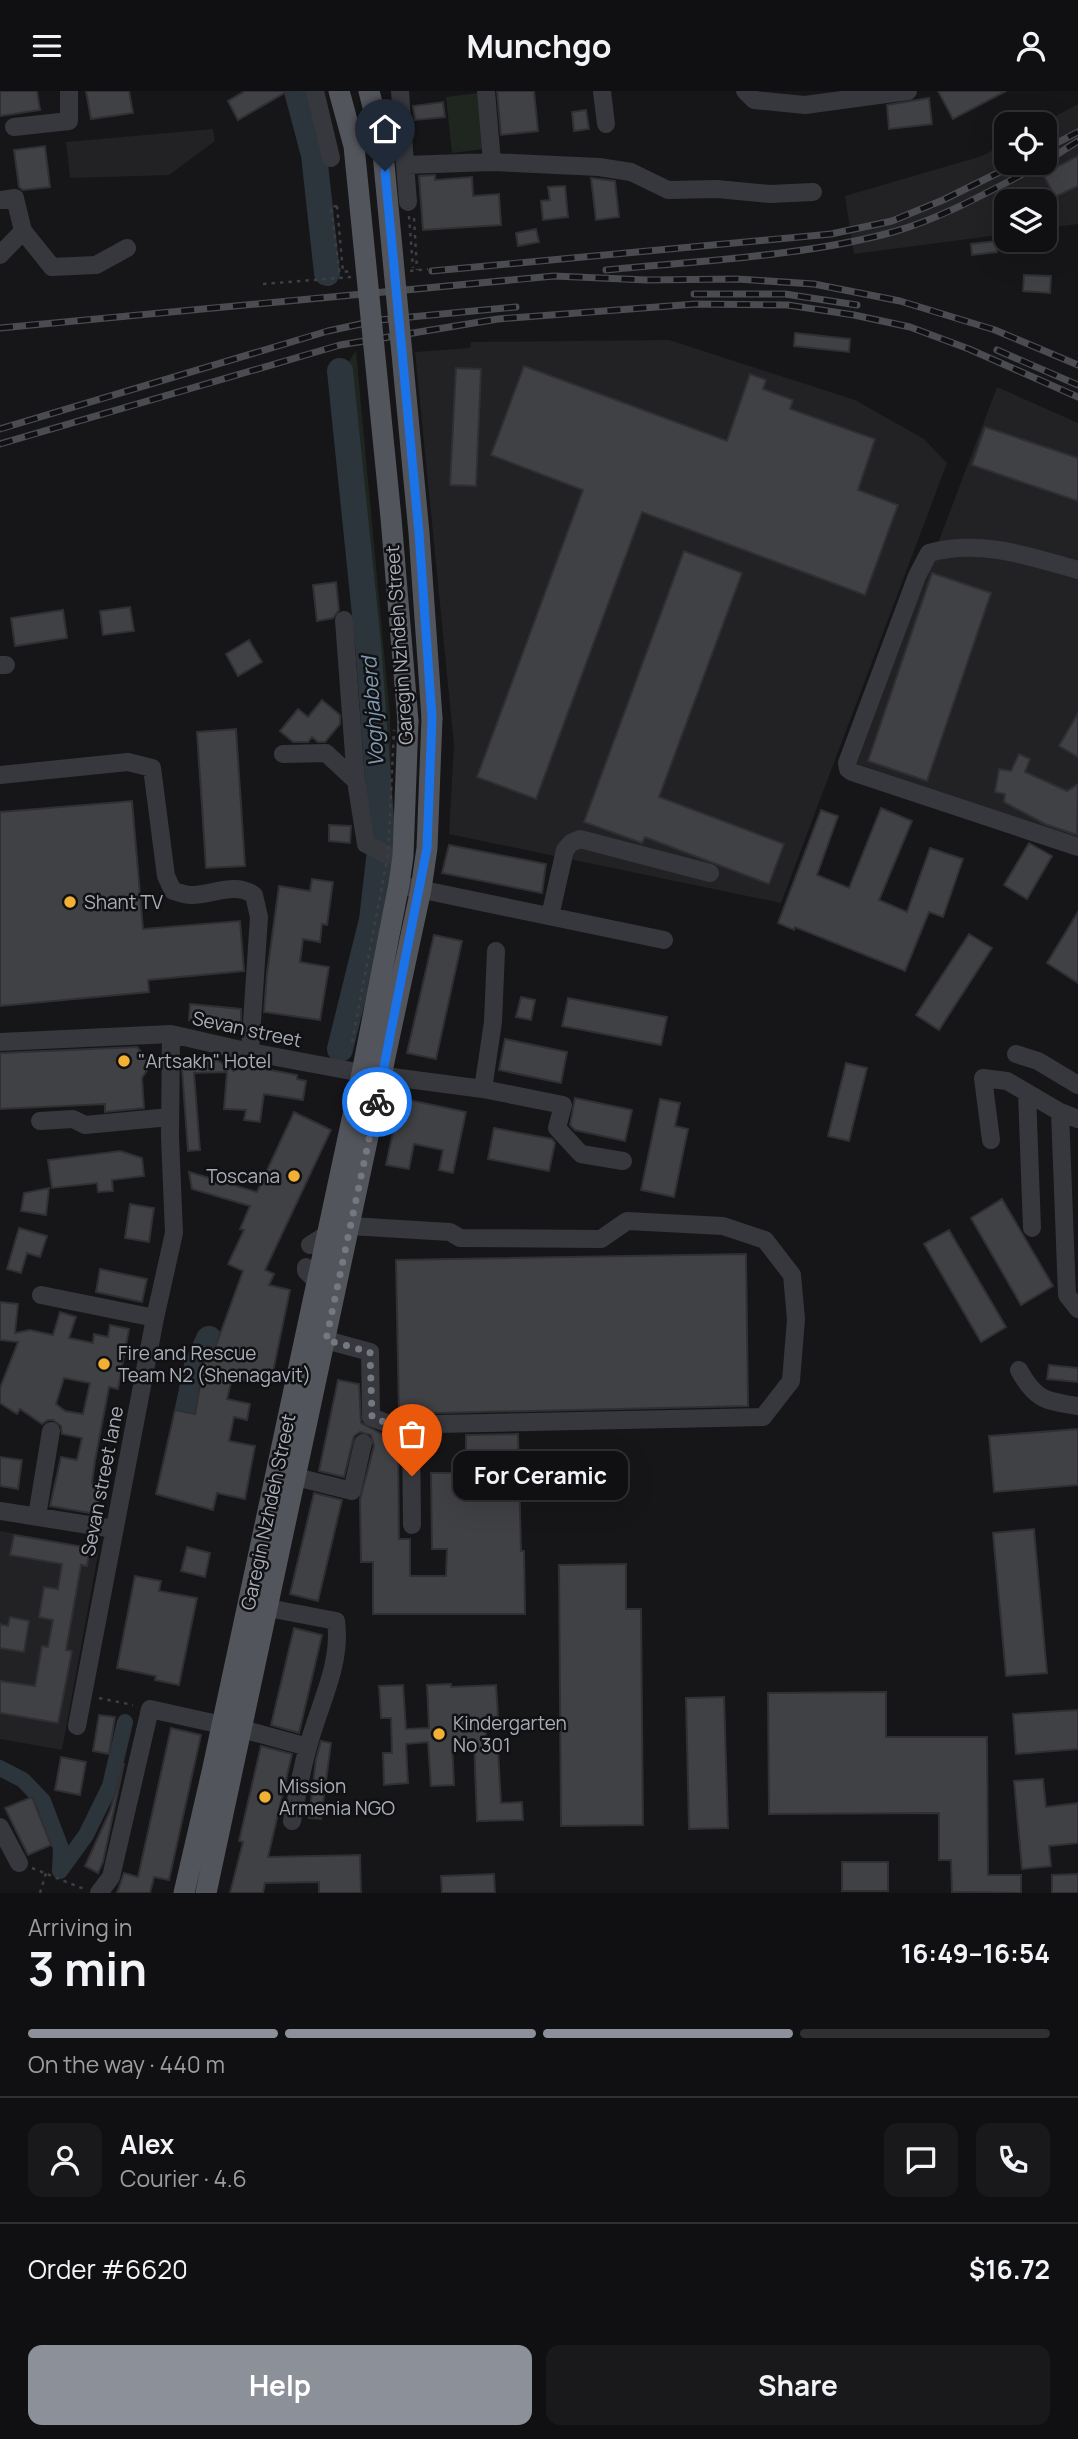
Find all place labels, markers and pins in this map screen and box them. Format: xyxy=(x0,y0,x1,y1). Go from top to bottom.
pin xyxy=(355,99,415,171)
place label: Shant TV xyxy=(84,889,164,915)
marker: Shant TV xyxy=(62,894,78,910)
place label: "Artsakh" Hotel xyxy=(138,1048,271,1074)
marker: "Artsakh" Hotel xyxy=(116,1053,132,1069)
place label: Tosсana xyxy=(206,1163,280,1189)
marker: Tosсana xyxy=(286,1168,302,1184)
place label: Fire and Rescue Team N2 (Shenagavit) xyxy=(118,1340,311,1388)
marker: Fire and Rescue Team N2 (Shenagavit) xyxy=(96,1356,112,1372)
pin xyxy=(382,1404,442,1476)
callout: For Ceramic xyxy=(454,1451,629,1501)
place label: Kindergarten No 301 xyxy=(453,1710,567,1758)
marker: Kindergarten No 301 xyxy=(431,1726,447,1742)
place label: Mission Armenia NGO xyxy=(279,1773,395,1821)
marker: Mission Armenia NGO xyxy=(257,1789,273,1805)

